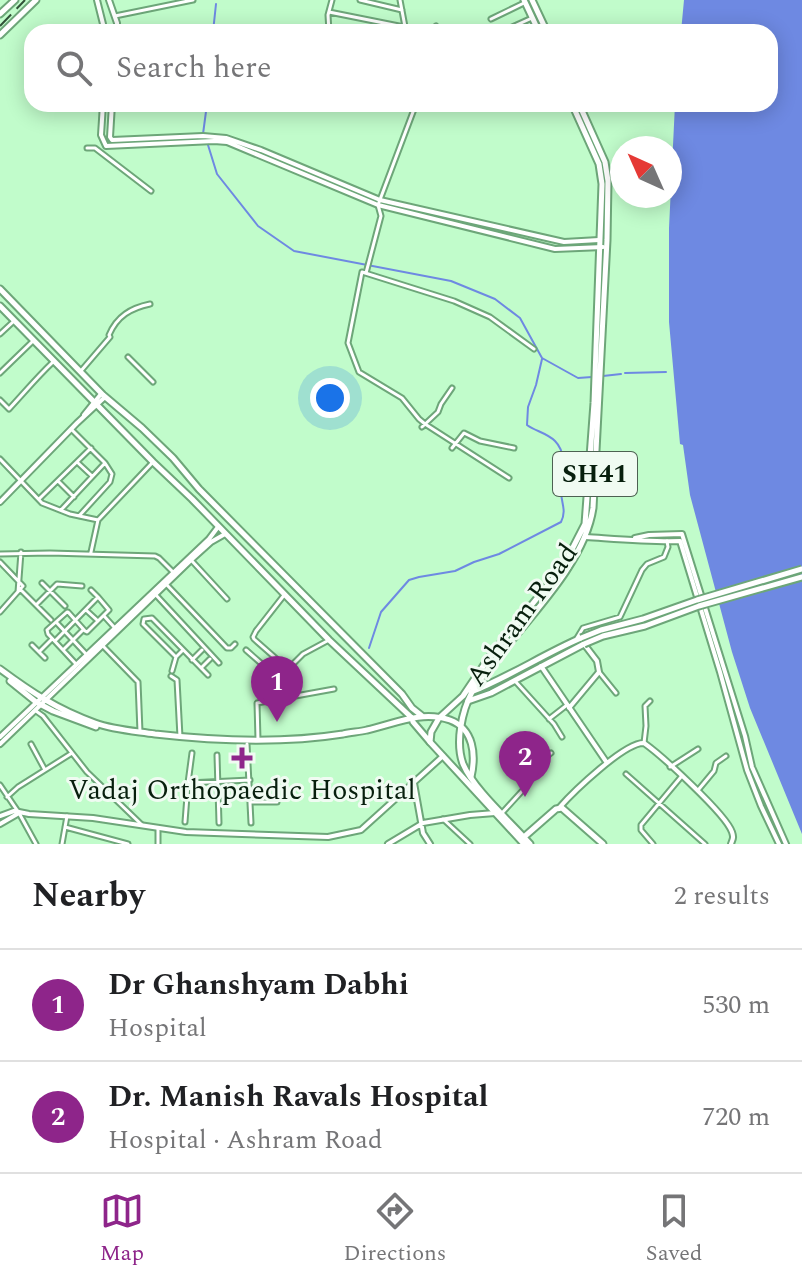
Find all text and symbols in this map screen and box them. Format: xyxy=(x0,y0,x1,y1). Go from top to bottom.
search box xyxy=(24,24,778,112)
text: Search here xyxy=(116,45,272,91)
icon: search xyxy=(52,46,96,90)
north arrow xyxy=(610,136,682,208)
your location xyxy=(310,378,350,418)
road number: SH41 xyxy=(553,452,637,496)
street label: Ashram Road xyxy=(455,534,589,696)
pin: 1 xyxy=(251,656,303,722)
pin: 2 xyxy=(499,731,551,797)
marker: Vadaj Orthopaedic Hospital xyxy=(231,747,253,769)
place label: Vadaj Orthopaedic Hospital xyxy=(68,769,416,812)
text: Nearby xyxy=(32,870,145,922)
text: 2 results xyxy=(674,876,770,916)
text: Dr Ghanshyam Dabhi xyxy=(108,962,409,1008)
text: 1 xyxy=(51,985,65,1025)
text: 530 m xyxy=(702,985,770,1025)
text: Hospital xyxy=(108,1008,207,1048)
text: Dr. Manish Ravals Hospital xyxy=(108,1074,488,1120)
text: 2 xyxy=(51,1097,65,1137)
text: 720 m xyxy=(702,1097,770,1137)
text: Hospital · Ashram Road xyxy=(108,1120,383,1160)
tab: Map xyxy=(100,1189,144,1270)
tab: Directions xyxy=(344,1189,446,1270)
tab: Saved xyxy=(646,1189,702,1270)

